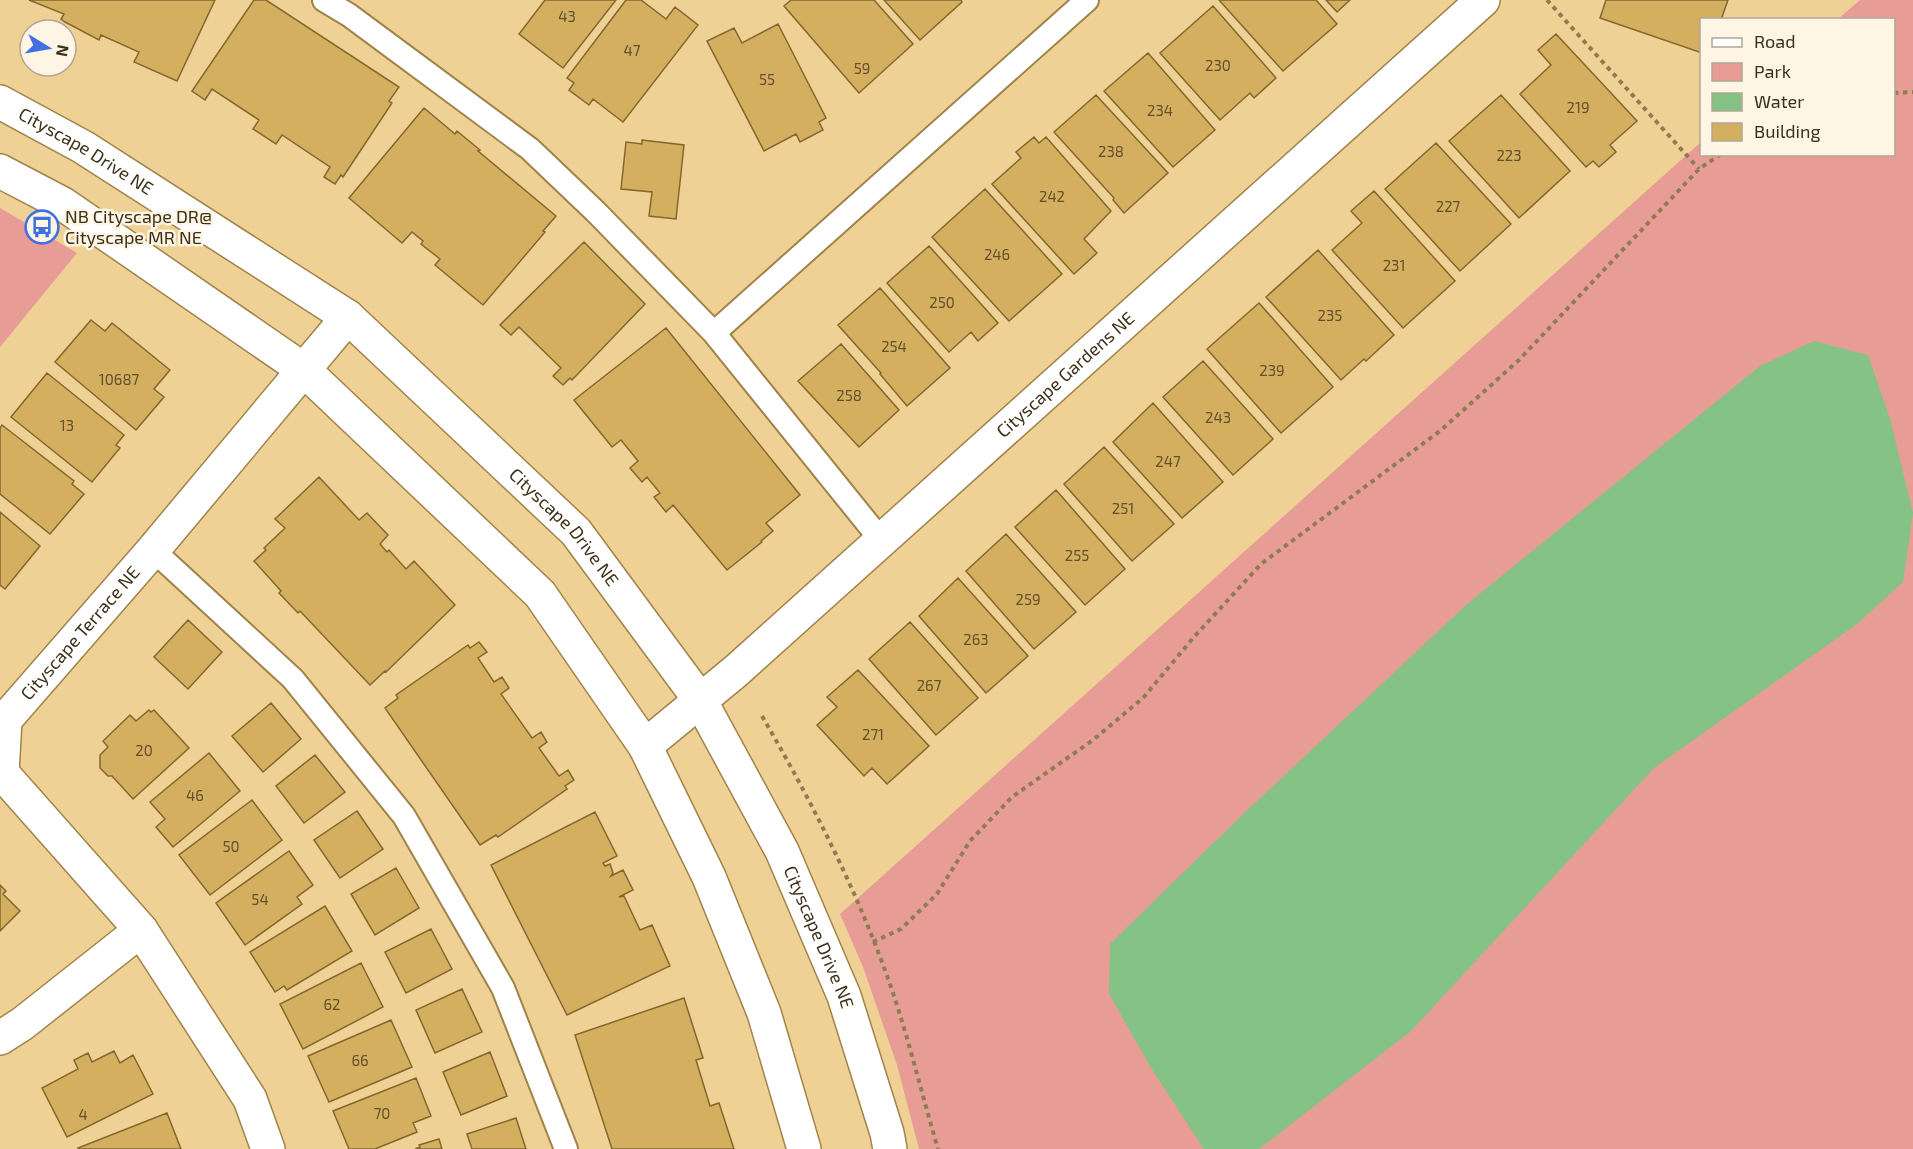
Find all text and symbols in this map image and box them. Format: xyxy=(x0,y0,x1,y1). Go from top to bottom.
house number: 43 xyxy=(558,7,576,25)
north arrow xyxy=(18,18,78,78)
legend xyxy=(1700,18,1895,156)
text: Road xyxy=(1754,30,1795,52)
house number: 47 xyxy=(624,41,641,59)
text: N xyxy=(53,43,74,58)
house number: 230 xyxy=(1205,56,1231,74)
house number: 59 xyxy=(854,59,870,77)
text: Park xyxy=(1754,60,1791,82)
house number: 55 xyxy=(759,70,775,88)
text: Water xyxy=(1754,90,1804,112)
house number: 219 xyxy=(1567,98,1589,116)
house number: 234 xyxy=(1147,101,1173,119)
street label: Cityscape Drive NE xyxy=(15,102,158,199)
text: Building xyxy=(1754,120,1821,142)
house number: 238 xyxy=(1098,142,1124,160)
house number: 223 xyxy=(1496,146,1522,164)
house number: 242 xyxy=(1039,187,1065,205)
house number: 227 xyxy=(1436,197,1461,215)
place label: NB Cityscape DR@ Cityscape MR NE xyxy=(65,205,212,248)
bus stop icon: NB Cityscape DR@ Cityscape MR NE xyxy=(24,209,60,245)
house number: 246 xyxy=(984,245,1010,263)
house number: 231 xyxy=(1383,256,1405,274)
house number: 250 xyxy=(929,293,955,311)
house number: 235 xyxy=(1318,306,1342,324)
street label: Cityscape Gardens NE xyxy=(991,307,1138,442)
house number: 254 xyxy=(881,337,907,355)
house number: 239 xyxy=(1259,361,1285,379)
house number: 10687 xyxy=(99,370,140,388)
house number: 258 xyxy=(836,386,862,404)
house number: 243 xyxy=(1205,408,1231,426)
house number: 13 xyxy=(60,416,74,434)
house number: 247 xyxy=(1155,452,1181,470)
street label: Cityscape Drive NE xyxy=(505,463,624,590)
house number: 251 xyxy=(1112,499,1134,517)
house number: 255 xyxy=(1065,546,1089,564)
street label: Cityscape Terrace NE xyxy=(16,561,144,704)
house number: 259 xyxy=(1015,590,1041,608)
house number: 263 xyxy=(963,630,989,648)
house number: 267 xyxy=(917,676,942,694)
house number: 271 xyxy=(862,725,884,743)
house number: 20 xyxy=(135,741,153,759)
house number: 46 xyxy=(186,786,204,804)
house number: 50 xyxy=(222,837,240,855)
street label: Cityscape Drive NE xyxy=(780,862,859,1011)
house number: 54 xyxy=(251,890,269,908)
house number: 62 xyxy=(323,995,341,1013)
house number: 66 xyxy=(351,1051,369,1069)
house number: 70 xyxy=(374,1104,390,1122)
house number: 4 xyxy=(78,1105,88,1123)

